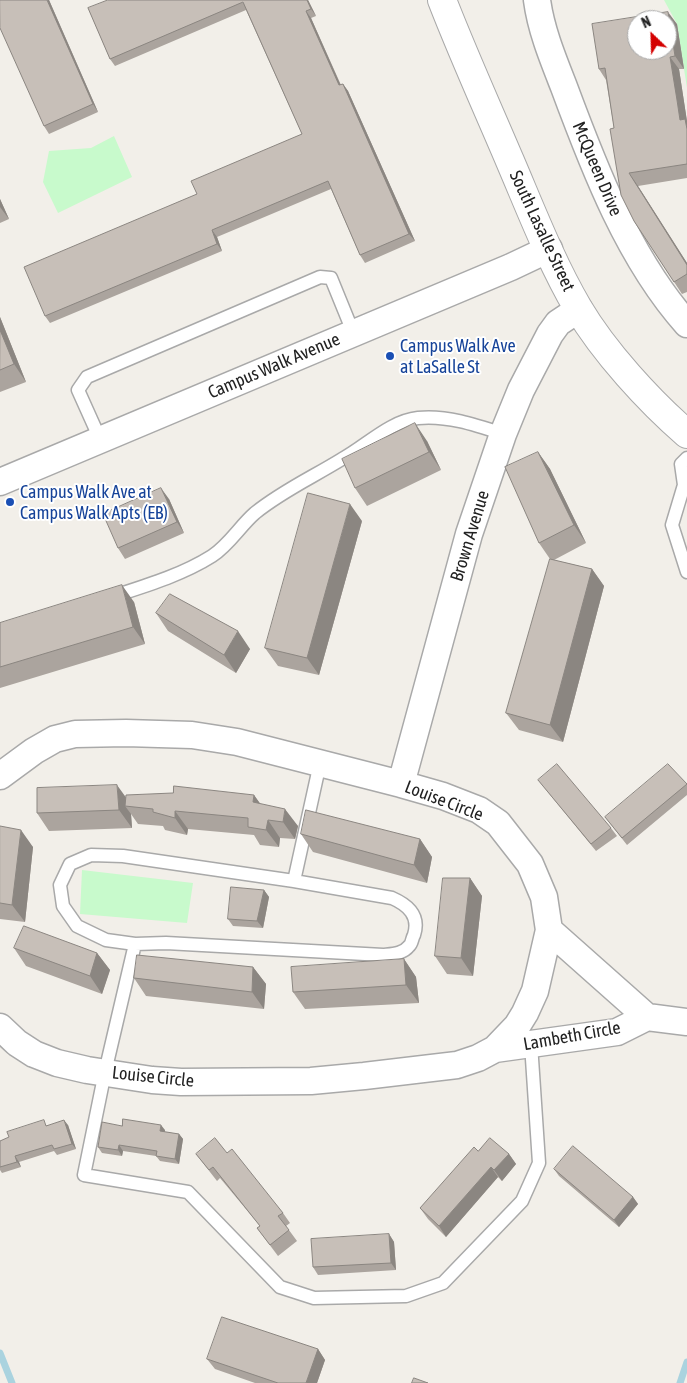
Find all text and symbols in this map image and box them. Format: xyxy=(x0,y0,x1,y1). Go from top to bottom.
north arrow xyxy=(627,10,677,60)
text: N xyxy=(639,13,653,31)
street label: McQueen Drive xyxy=(567,119,627,219)
street label: South Lasalle Street xyxy=(505,167,579,295)
street label: Campus Walk Avenue xyxy=(205,328,343,404)
place label: Campus Walk Ave at LaSalle St xyxy=(400,335,516,378)
marker: Campus Walk Ave at LaSalle St xyxy=(384,350,396,362)
place label: Campus Walk Ave at Campus Walk Apts (EB) xyxy=(20,481,168,524)
street label: Brown Avenue xyxy=(446,488,494,584)
marker: Campus Walk Ave at Campus Walk Apts (EB) xyxy=(4,496,16,508)
street label: Louise Circle xyxy=(402,776,486,826)
street label: Lambeth Circle xyxy=(522,1017,622,1055)
street label: Louise Circle xyxy=(111,1062,195,1092)

